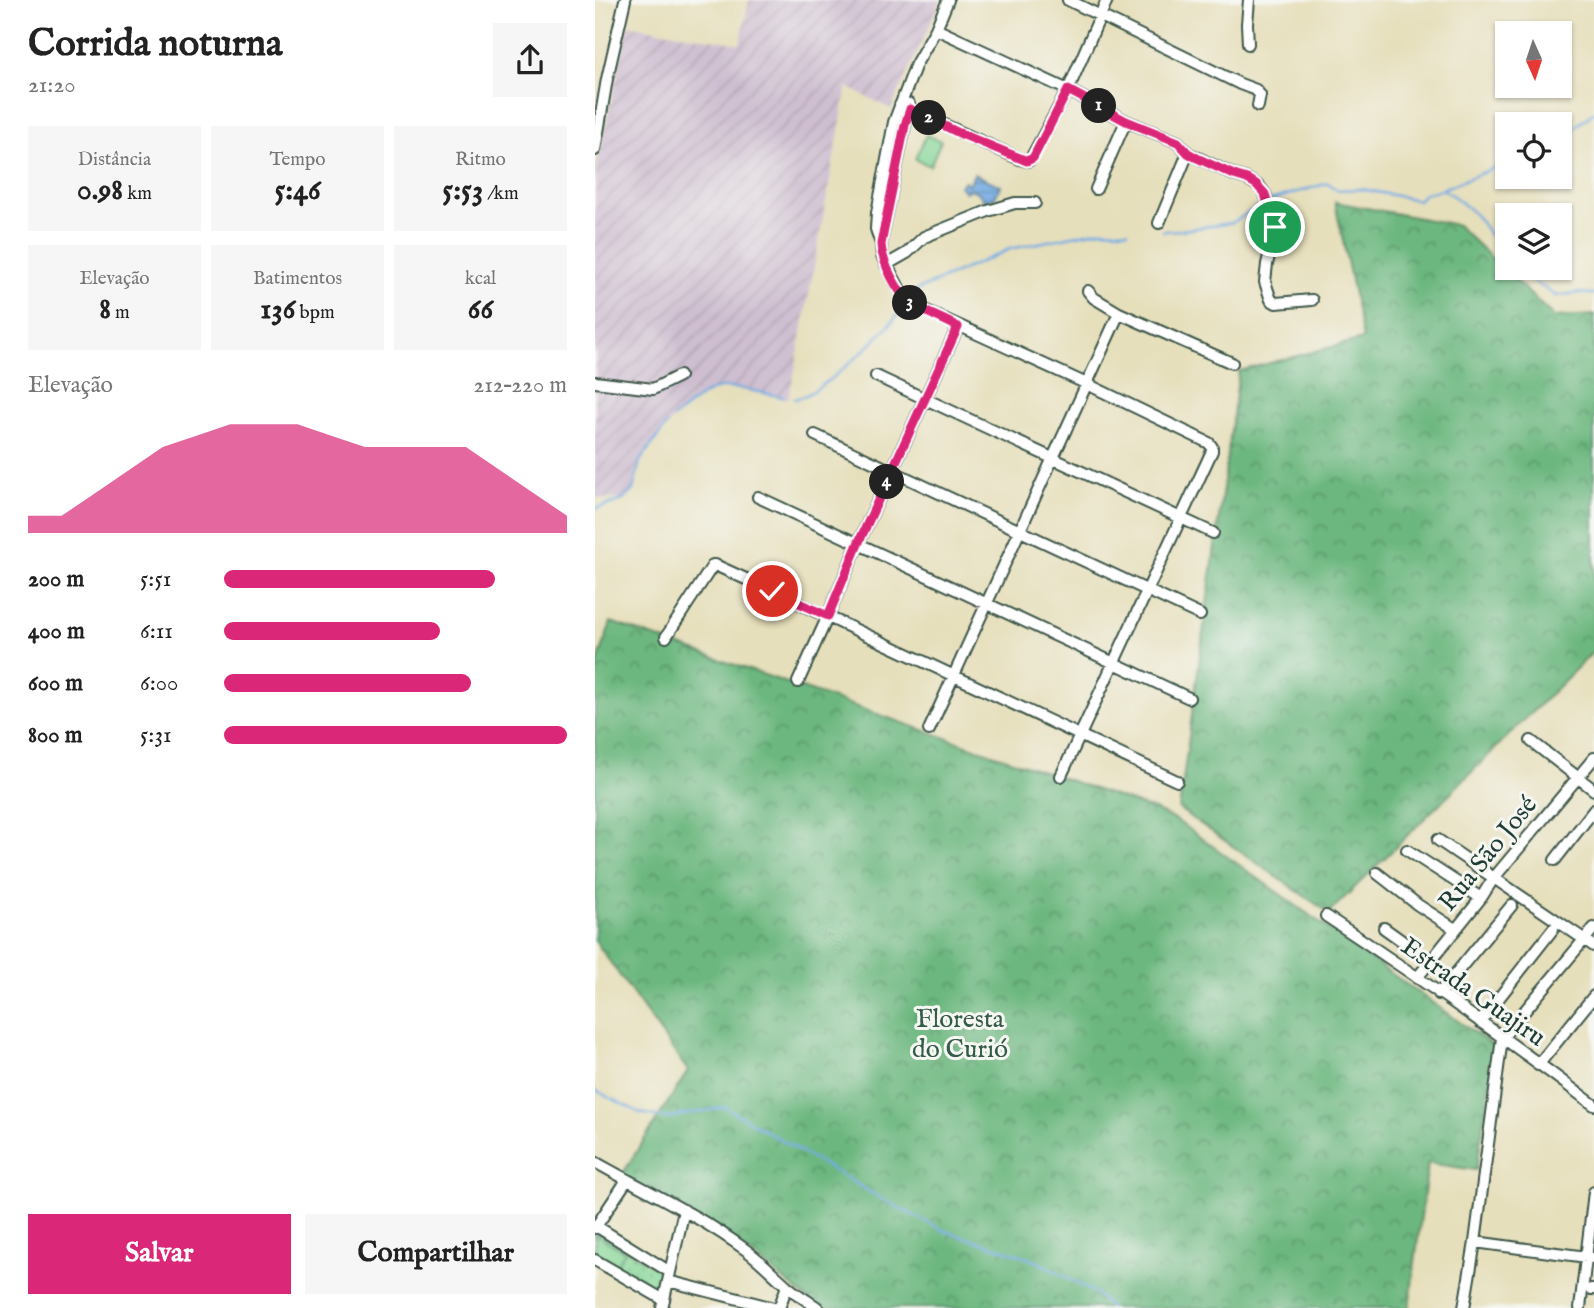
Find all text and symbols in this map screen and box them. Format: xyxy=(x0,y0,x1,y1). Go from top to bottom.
text: Corrida noturna xyxy=(28,21,283,69)
north arrow xyxy=(1495,21,1571,98)
map controls xyxy=(1495,21,1572,280)
button: share xyxy=(493,23,567,97)
text: 21:20 xyxy=(28,71,76,100)
pin: 1 xyxy=(1081,88,1117,124)
text: 1 xyxy=(1095,93,1102,117)
pin: 2 xyxy=(911,100,947,136)
text: 2 xyxy=(924,105,933,129)
button: locate xyxy=(1495,112,1572,189)
text: Distância xyxy=(78,148,151,172)
text: Tempo xyxy=(269,148,326,172)
text: Ritmo xyxy=(455,148,506,172)
text: 0.98 xyxy=(77,172,123,210)
text: 5:46 xyxy=(274,172,321,210)
text: 5:53 xyxy=(442,172,483,210)
text: km xyxy=(123,182,152,206)
text: /km xyxy=(483,182,519,206)
pin xyxy=(1245,197,1305,257)
button: layers xyxy=(1495,203,1572,280)
icon: arrive xyxy=(1256,208,1294,246)
text: Elevação xyxy=(79,267,150,291)
text: Batimentos xyxy=(253,267,342,291)
text: kcal xyxy=(465,267,496,291)
pin: 3 xyxy=(893,286,927,320)
text: 3 xyxy=(906,290,913,314)
text: 8 xyxy=(99,291,111,329)
text: 136 xyxy=(260,291,295,329)
text: 66 xyxy=(468,291,493,329)
text: m xyxy=(111,301,130,325)
text: bpm xyxy=(295,301,335,325)
text: Elevação xyxy=(28,371,113,400)
text: 212–220 m xyxy=(473,371,567,400)
pin: 4 xyxy=(869,464,905,500)
text: 4 xyxy=(882,469,891,493)
pin xyxy=(742,561,802,621)
text: 200 m xyxy=(28,565,84,594)
text: 5:51 xyxy=(140,565,171,594)
icon: check xyxy=(753,572,791,610)
text: 400 m xyxy=(28,617,85,646)
text: 6:11 xyxy=(140,617,173,646)
text: 600 m xyxy=(28,669,83,698)
text: 6:00 xyxy=(140,669,178,698)
text: 800 m xyxy=(28,721,82,750)
text: 5:31 xyxy=(140,721,172,750)
street label: Rua São José xyxy=(1432,789,1545,918)
street label: Estrada Guajiru xyxy=(1394,930,1552,1054)
park label: Floresta do Curió xyxy=(912,1003,1008,1066)
button: Salvar xyxy=(28,1214,291,1294)
button: Compartilhar xyxy=(305,1214,567,1294)

